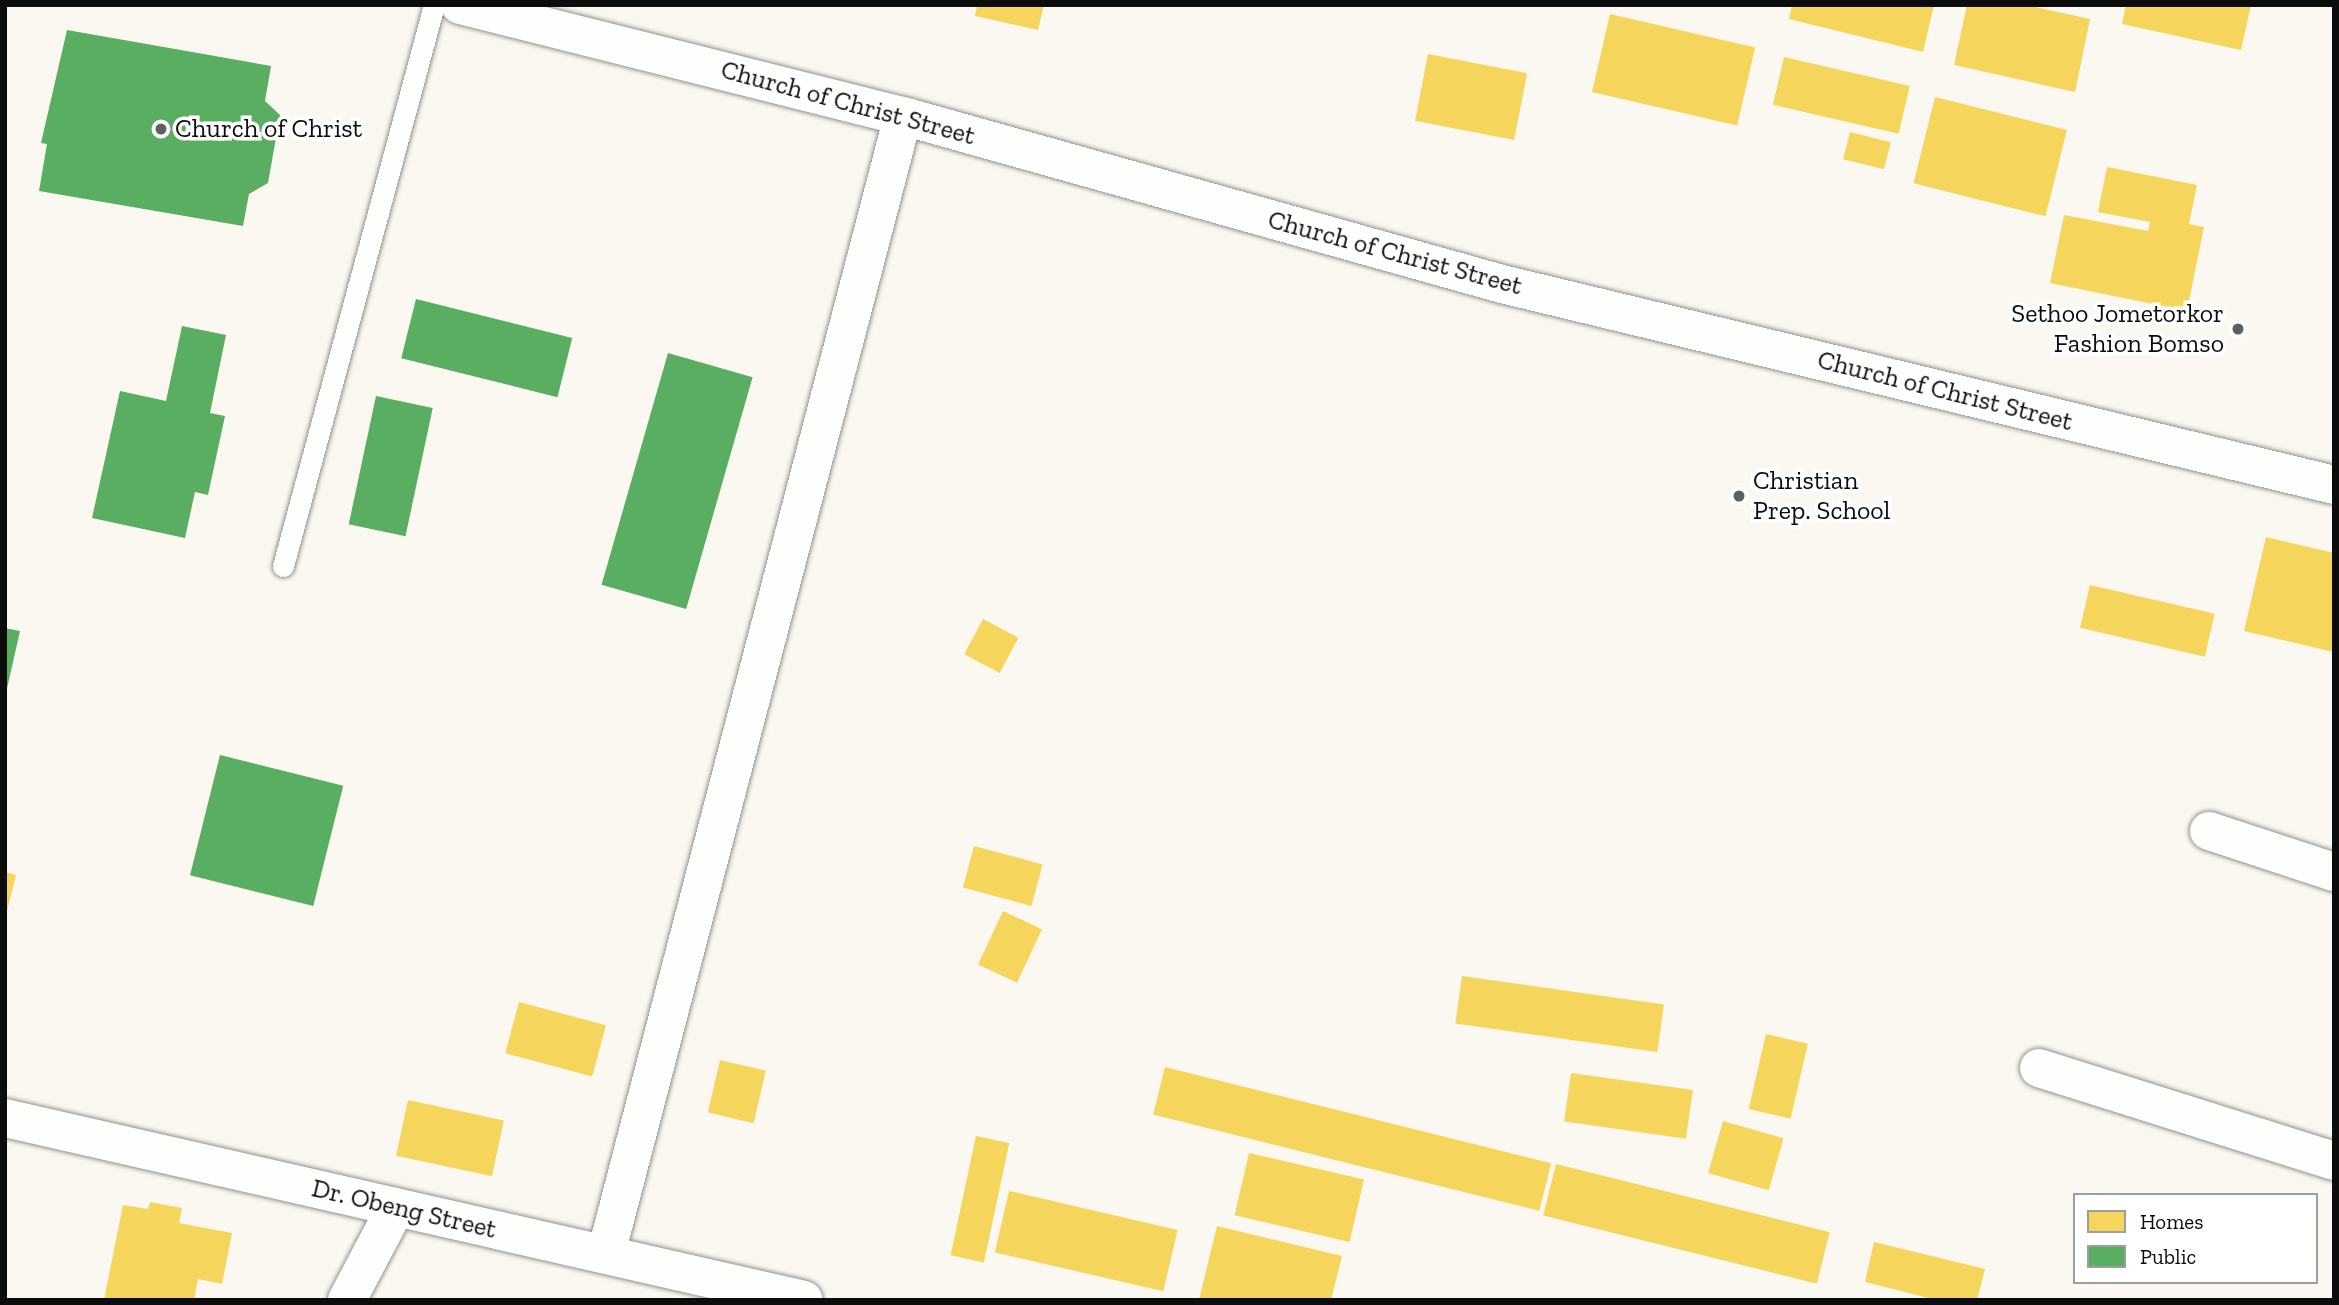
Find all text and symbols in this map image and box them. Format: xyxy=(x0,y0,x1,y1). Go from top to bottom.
street label: Church of Christ Street xyxy=(717,54,979,152)
place label: Church of Christ xyxy=(175,113,362,145)
marker: Church of Christ xyxy=(153,121,169,137)
street label: Church of Christ Street xyxy=(1264,204,1526,302)
place label: Sethoo Jometorkor Fashion Bomso xyxy=(2011,298,2224,360)
marker: Sethoo Jometorkor Fashion Bomso xyxy=(2230,321,2246,337)
street label: Church of Christ Street xyxy=(1814,344,2076,438)
place label: Christian Prep. School xyxy=(1753,465,1891,526)
marker: Christian Prep. School xyxy=(1731,488,1747,504)
street label: Dr. Obeng Street xyxy=(309,1173,499,1245)
legend xyxy=(2073,1193,2318,1284)
text: Homes xyxy=(2140,1209,2203,1234)
text: Public xyxy=(2140,1244,2196,1269)

